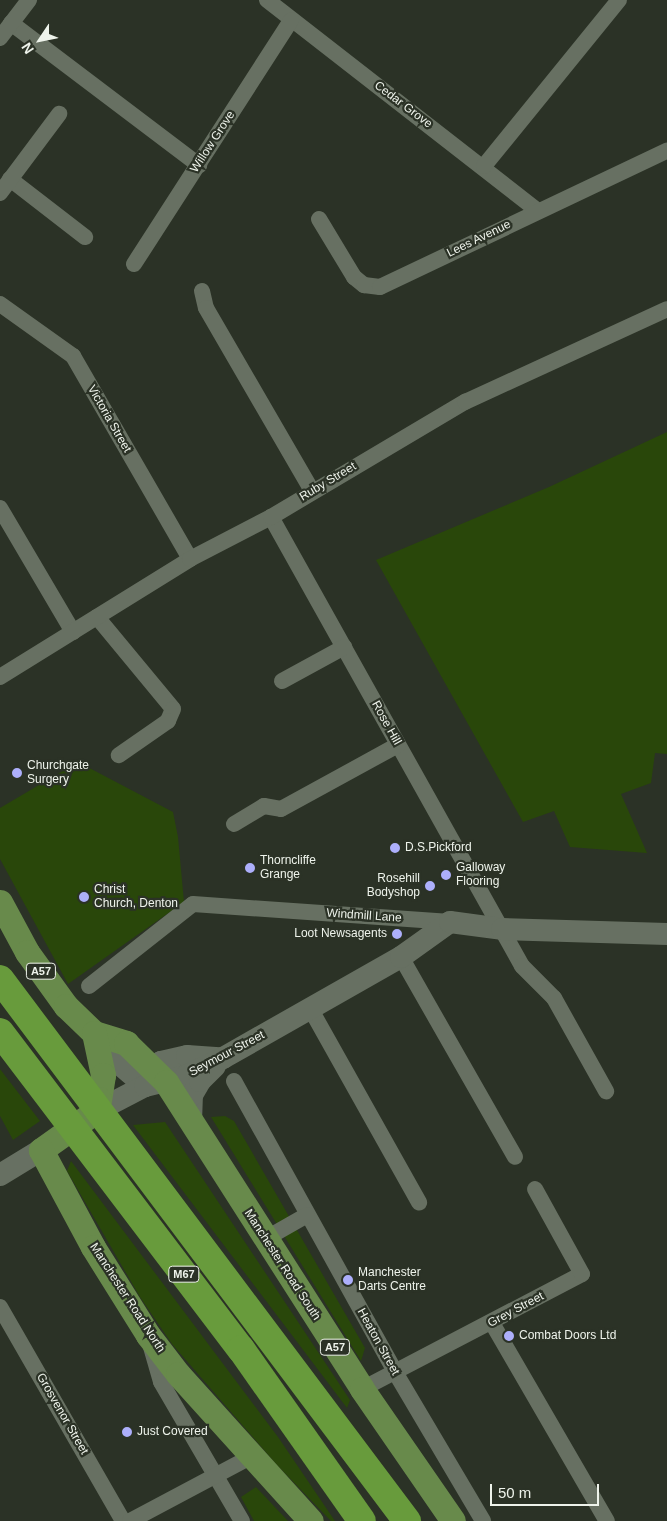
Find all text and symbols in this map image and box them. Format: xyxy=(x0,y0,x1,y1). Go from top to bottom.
north arrow xyxy=(15,15,65,65)
text: N xyxy=(18,40,37,57)
street label: Cedar Grove xyxy=(371,79,435,131)
street label: Willow Grove xyxy=(188,108,238,176)
street label: Lees Avenue xyxy=(444,217,514,261)
street label: Victoria Street xyxy=(84,383,134,455)
street label: Ruby Street xyxy=(297,460,359,504)
street label: Rose Hill xyxy=(368,699,404,747)
place label: Churchgate Surgery xyxy=(27,759,89,787)
marker: Churchgate Surgery xyxy=(11,767,23,779)
place label: D.S.Pickford xyxy=(405,841,472,855)
marker: D.S.Pickford xyxy=(389,842,401,854)
place label: Thorncliffe Grange xyxy=(260,854,316,882)
place label: Galloway Flooring xyxy=(456,861,505,889)
marker: Thorncliffe Grange xyxy=(244,862,256,874)
marker: Galloway Flooring xyxy=(440,869,452,881)
place label: Rosehill Bodyshop xyxy=(367,872,420,900)
marker: Rosehill Bodyshop xyxy=(424,880,436,892)
place label: Christ Church, Denton xyxy=(94,883,178,911)
marker: Christ Church, Denton xyxy=(78,891,90,903)
street label: Windmill Lane xyxy=(326,906,402,926)
place label: Loot Newsagents xyxy=(294,927,387,941)
marker: Loot Newsagents xyxy=(391,928,403,940)
road number: A57 xyxy=(25,962,57,979)
street label: Seymour Street xyxy=(187,1028,267,1080)
street label: Manchester Road South xyxy=(241,1207,323,1323)
street label: Manchester Road North xyxy=(86,1241,168,1355)
road number: M67 xyxy=(168,1266,200,1282)
place label: Manchester Darts Centre xyxy=(358,1266,426,1294)
marker: Manchester Darts Centre xyxy=(342,1274,354,1286)
street label: Grey Street xyxy=(486,1289,546,1331)
street label: Heaton Street xyxy=(354,1306,402,1378)
place label: Combat Doors Ltd xyxy=(519,1329,616,1343)
marker: Combat Doors Ltd xyxy=(503,1330,515,1342)
road number: A57 xyxy=(319,1338,351,1355)
street label: Grosvenor Street xyxy=(33,1371,91,1457)
place label: Just Covered xyxy=(137,1425,208,1439)
marker: Just Covered xyxy=(121,1426,133,1438)
scale bar xyxy=(492,1474,601,1506)
text: 50 m xyxy=(498,1484,531,1501)

